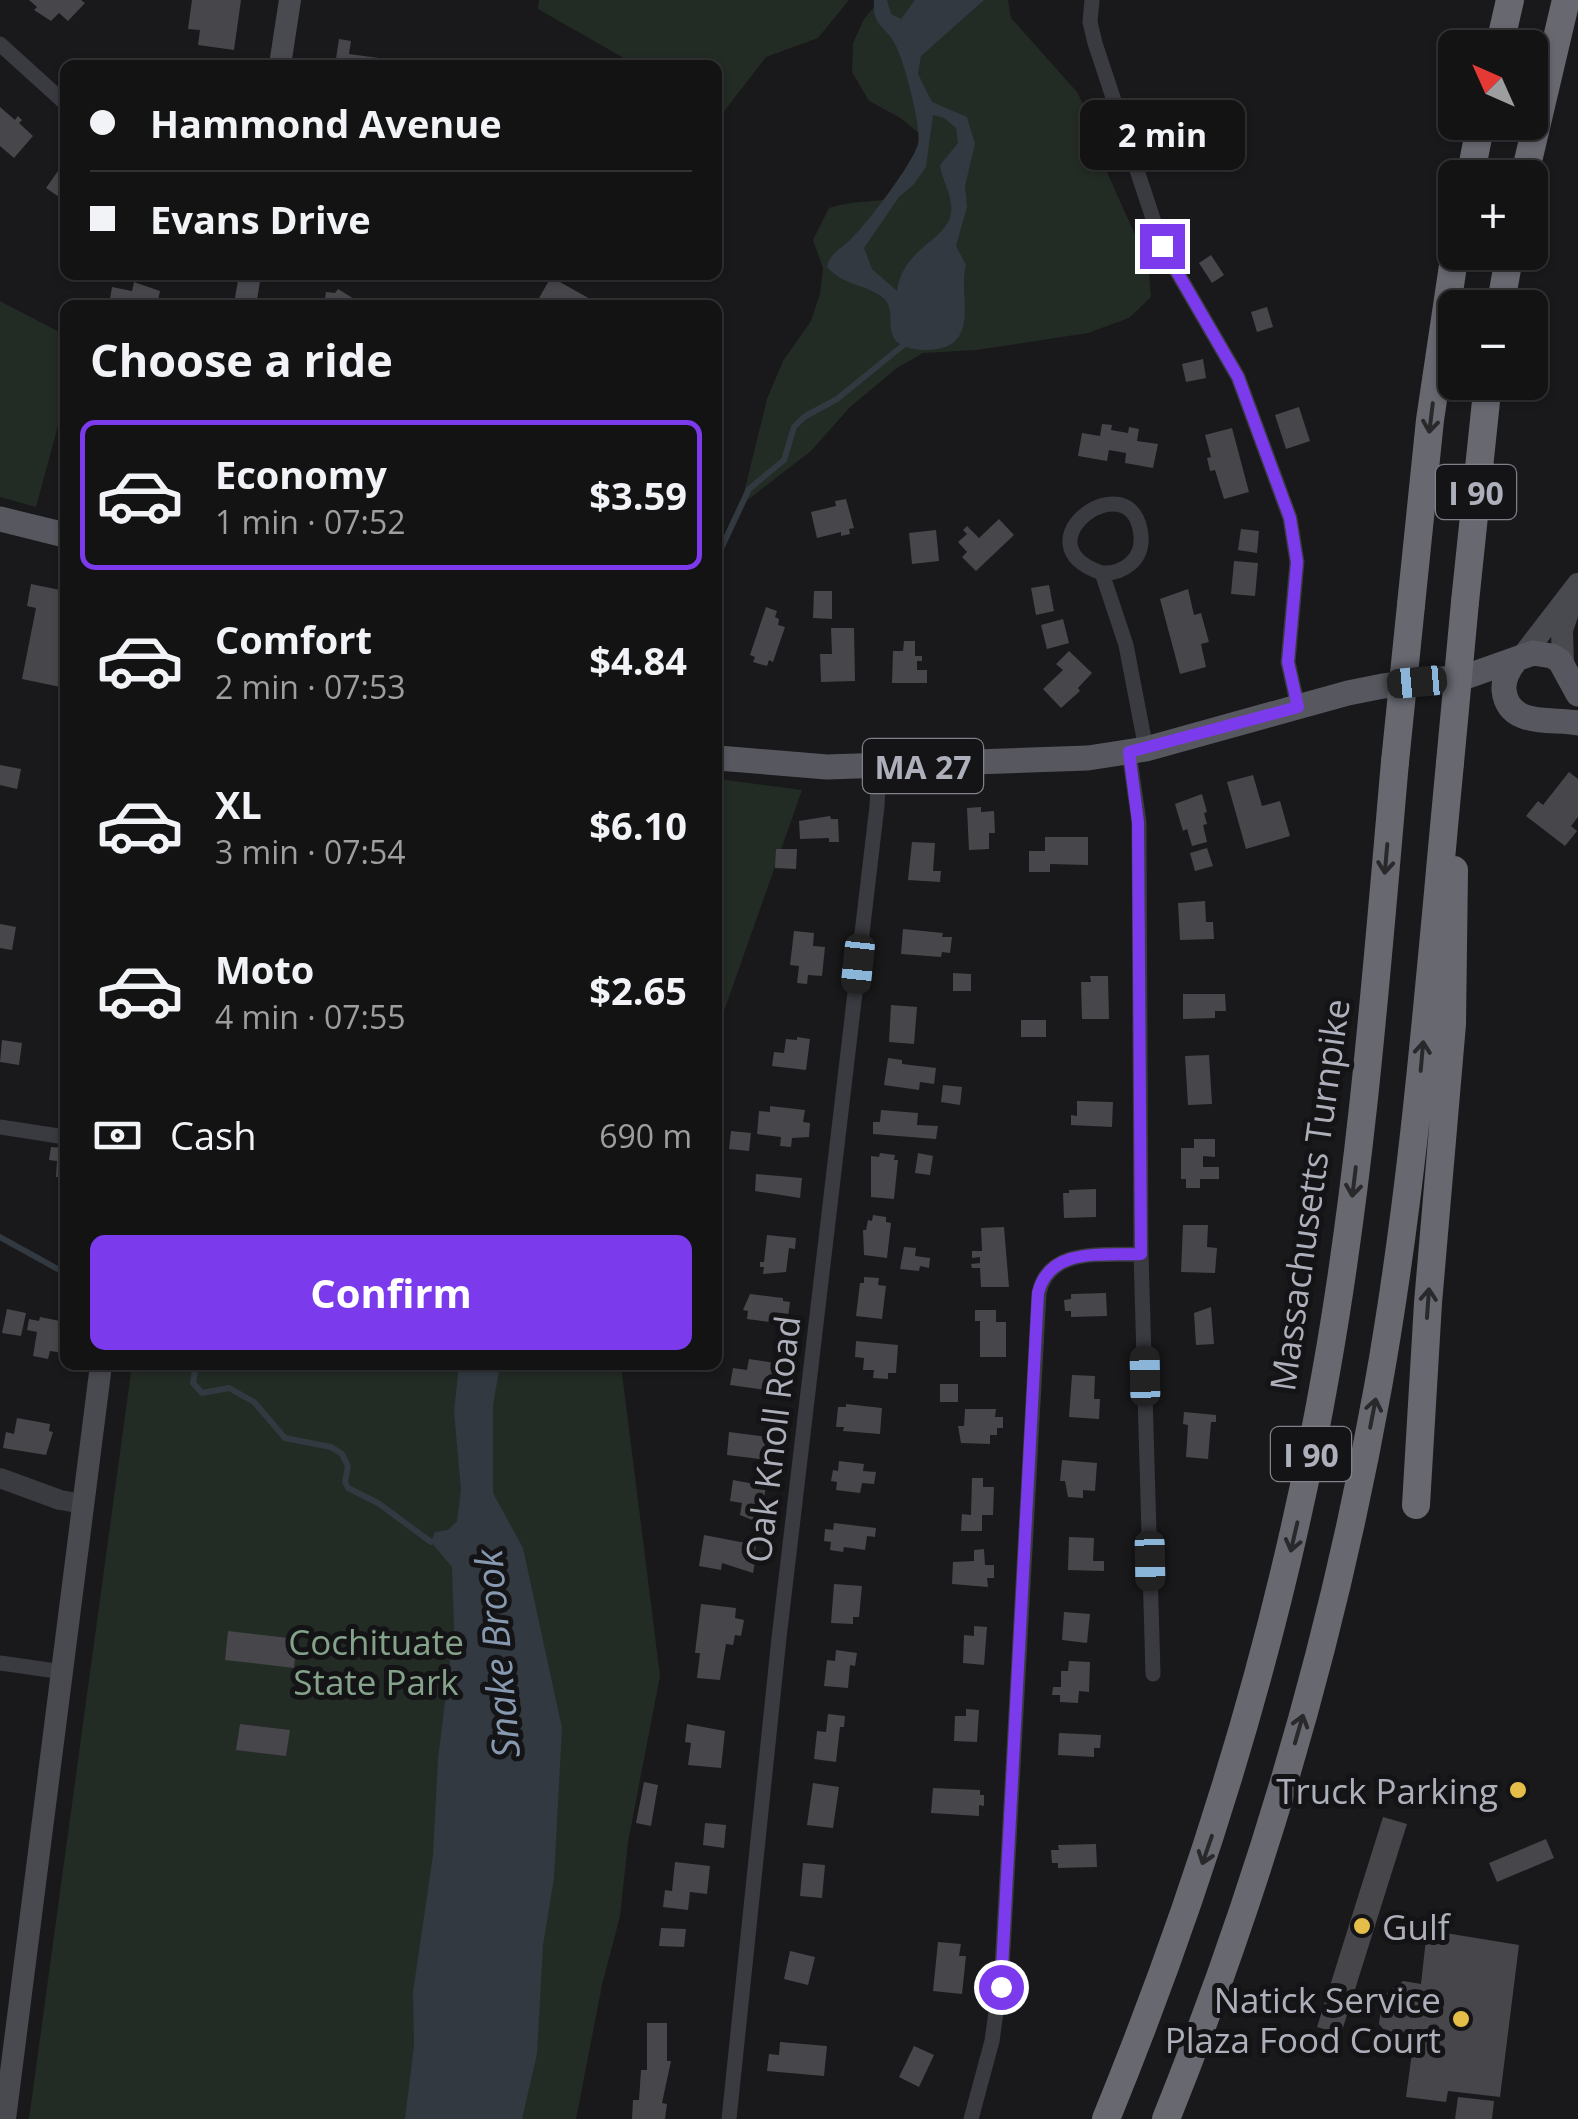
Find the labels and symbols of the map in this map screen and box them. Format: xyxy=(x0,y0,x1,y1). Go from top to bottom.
north arrow xyxy=(1438,30,1548,140)
callout: 2 min xyxy=(1080,101,1244,171)
route end xyxy=(1140,224,1185,269)
one-way arrow xyxy=(1421,402,1440,434)
road number: I 90 xyxy=(1436,465,1516,519)
car xyxy=(1386,664,1448,700)
road number: MA 27 xyxy=(863,739,983,793)
one-way arrow xyxy=(1377,842,1396,874)
car xyxy=(840,933,876,995)
street label: Massachusetts Turnpike xyxy=(1258,996,1360,1394)
one-way arrow xyxy=(1412,1041,1431,1073)
one-way arrow xyxy=(1344,1166,1363,1198)
one-way arrow xyxy=(1419,1287,1438,1319)
street label: Oak Knoll Road xyxy=(734,1313,810,1565)
car xyxy=(1129,1346,1161,1406)
one-way arrow xyxy=(1364,1397,1383,1429)
road number: I 90 xyxy=(1271,1427,1351,1481)
one-way arrow xyxy=(1284,1520,1302,1552)
car xyxy=(1134,1531,1166,1591)
water label: Snake Brook xyxy=(461,1546,531,1760)
park label: Cochituate State Park xyxy=(288,1618,464,1705)
one-way arrow xyxy=(1291,1714,1310,1745)
place label: Truck Parking xyxy=(1276,1767,1498,1814)
marker: Truck Parking xyxy=(1507,1779,1529,1801)
one-way arrow xyxy=(1196,1834,1214,1865)
place label: Gulf xyxy=(1382,1903,1452,1950)
marker: Gulf xyxy=(1351,1915,1373,1937)
route start xyxy=(979,1965,1024,2010)
place label: Natick Service Plaza Food Court xyxy=(1165,1976,1441,2063)
marker: Natick Service Plaza Food Court xyxy=(1450,2008,1472,2030)

